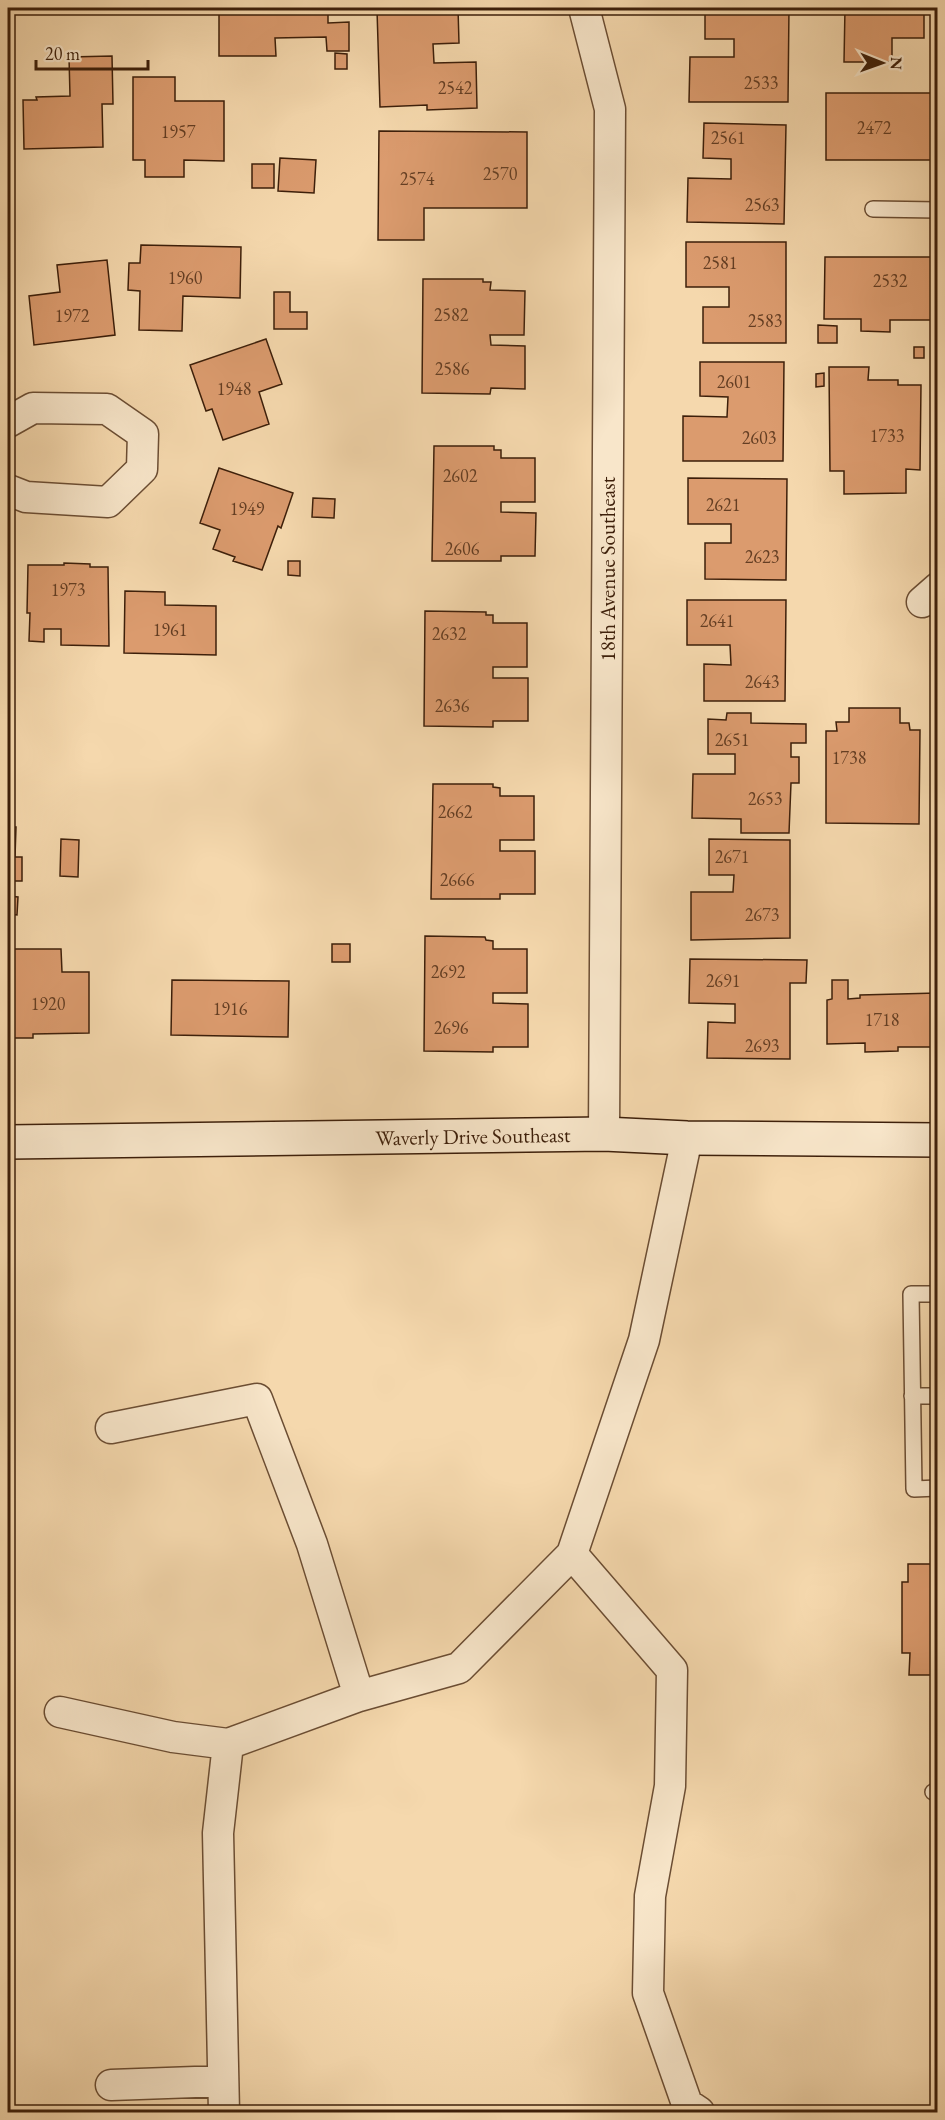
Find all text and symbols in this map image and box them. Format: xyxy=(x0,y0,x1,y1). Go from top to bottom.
scale bar xyxy=(36,33,148,71)
north arrow xyxy=(852,33,912,93)
text: 20 m xyxy=(45,42,80,65)
text: N xyxy=(886,57,907,70)
house number: 2533 xyxy=(744,71,778,94)
house number: 2542 xyxy=(438,76,473,99)
house number: 2472 xyxy=(857,116,892,139)
house number: 1957 xyxy=(161,120,196,143)
house number: 2561 xyxy=(711,126,745,149)
house number: 2570 xyxy=(483,162,518,185)
house number: 2574 xyxy=(400,167,435,190)
house number: 2563 xyxy=(745,193,779,216)
house number: 2581 xyxy=(703,251,737,274)
house number: 1960 xyxy=(168,266,203,289)
house number: 2532 xyxy=(873,269,908,292)
house number: 2582 xyxy=(434,303,469,326)
house number: 1972 xyxy=(55,304,90,327)
house number: 2583 xyxy=(748,309,782,332)
house number: 2586 xyxy=(435,357,470,380)
house number: 2601 xyxy=(717,370,751,393)
house number: 1948 xyxy=(217,377,251,400)
house number: 1733 xyxy=(870,424,904,447)
house number: 2603 xyxy=(742,426,776,449)
house number: 2602 xyxy=(443,464,478,487)
street label: 18th Avenue Southeast xyxy=(594,476,621,661)
house number: 2621 xyxy=(706,493,740,516)
house number: 1949 xyxy=(230,497,265,520)
house number: 2606 xyxy=(445,537,480,560)
house number: 2623 xyxy=(745,545,779,568)
house number: 1973 xyxy=(51,578,85,601)
house number: 2641 xyxy=(700,609,734,632)
house number: 1961 xyxy=(153,618,187,641)
house number: 2632 xyxy=(432,622,467,645)
house number: 2643 xyxy=(745,670,779,693)
house number: 2636 xyxy=(435,694,470,717)
house number: 2651 xyxy=(715,728,749,751)
house number: 1738 xyxy=(832,746,866,769)
house number: 2653 xyxy=(748,787,782,810)
house number: 2662 xyxy=(438,800,473,823)
house number: 2671 xyxy=(715,845,749,868)
house number: 2666 xyxy=(440,868,475,891)
house number: 2673 xyxy=(745,903,779,926)
house number: 2692 xyxy=(431,960,466,983)
house number: 2691 xyxy=(706,969,740,992)
house number: 1920 xyxy=(31,992,66,1015)
house number: 1916 xyxy=(213,997,248,1020)
house number: 1718 xyxy=(865,1008,899,1031)
house number: 2696 xyxy=(434,1016,469,1039)
house number: 2693 xyxy=(745,1034,779,1057)
street label: Waverly Drive Southeast xyxy=(375,1121,571,1151)

